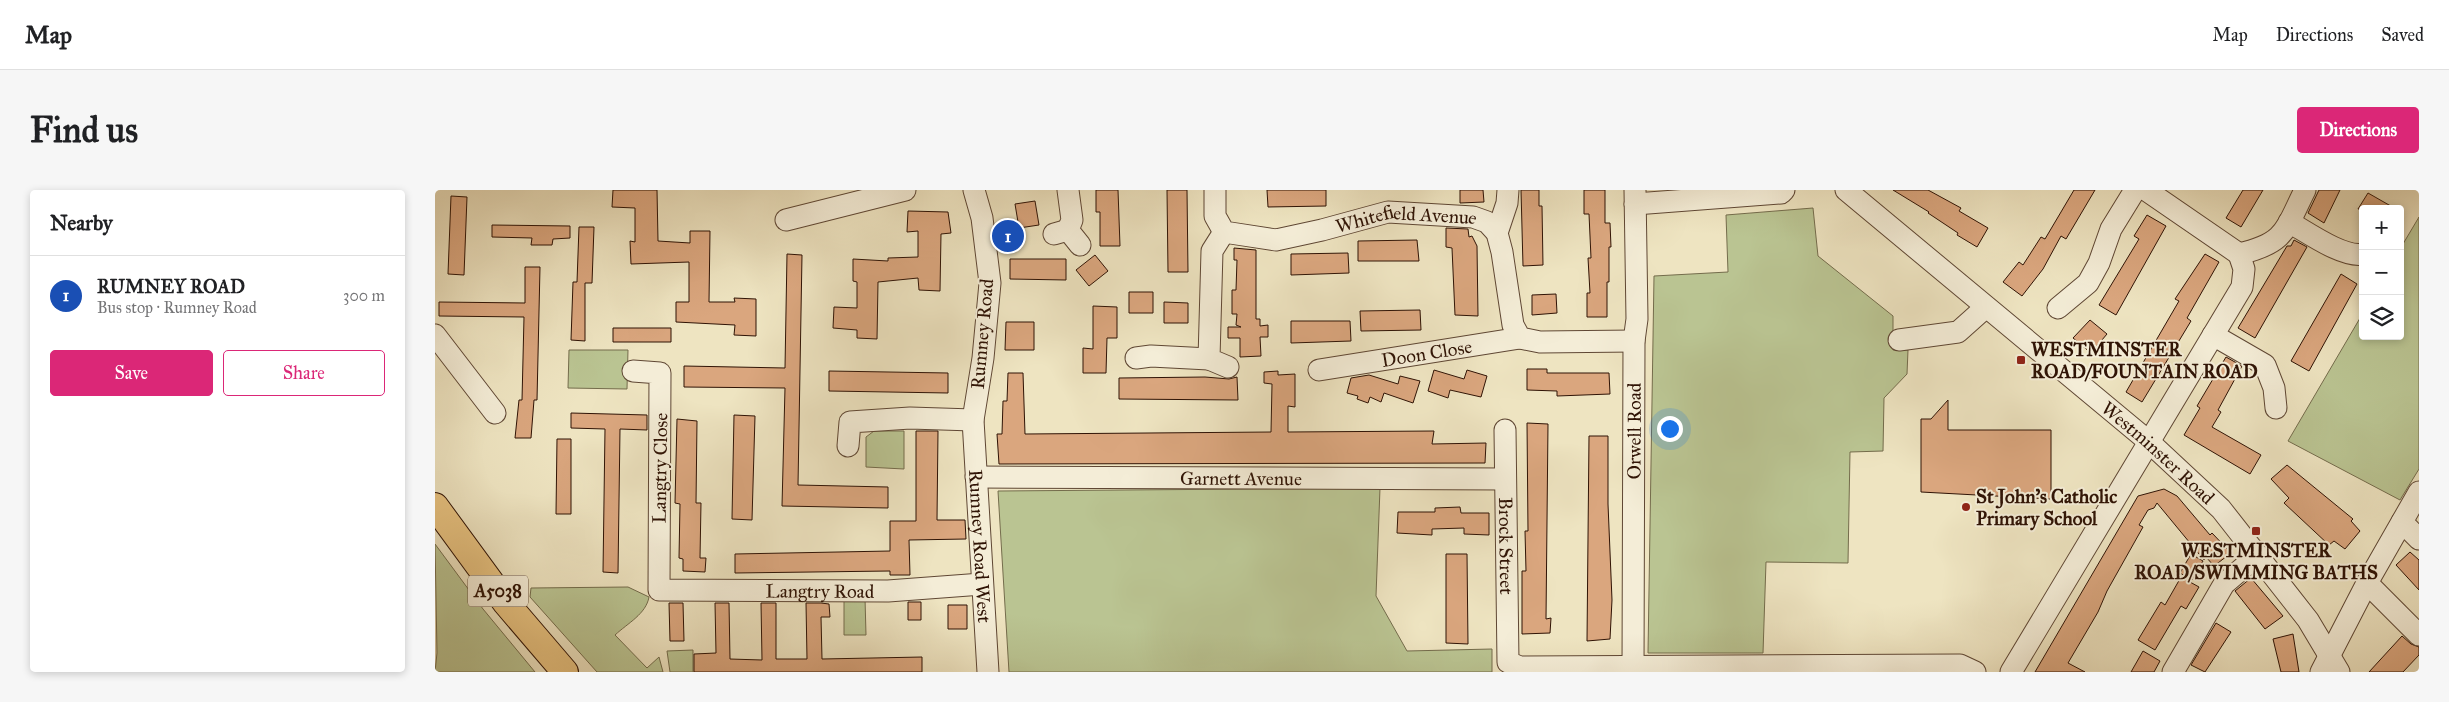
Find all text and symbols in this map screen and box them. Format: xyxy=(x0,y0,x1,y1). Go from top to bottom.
text: Map xyxy=(25,20,72,50)
text: Map xyxy=(2212,24,2248,46)
text: Directions xyxy=(2276,24,2353,46)
text: Saved xyxy=(2381,24,2424,46)
button: Directions xyxy=(2297,107,2419,153)
text: Find us xyxy=(30,109,138,152)
street label: Whitefield Avenue xyxy=(1333,199,1481,237)
map controls xyxy=(2359,205,2404,340)
button: + xyxy=(2359,205,2404,250)
text: Nearby xyxy=(50,210,113,236)
pin: 1 xyxy=(992,217,1024,255)
button: − xyxy=(2359,250,2404,295)
text: RUMNEY ROAD xyxy=(97,275,245,298)
street label: Rumney Road xyxy=(966,277,998,390)
text: 1 xyxy=(63,286,69,305)
text: 300 m xyxy=(343,286,385,305)
button: layers xyxy=(2359,295,2404,340)
text: Bus stop · Rumney Road xyxy=(97,298,257,317)
street label: Doon Close xyxy=(1380,334,1474,371)
place label: WESTMINSTER ROAD/FOUNTAIN ROAD xyxy=(2031,338,2258,383)
button: Save xyxy=(50,350,213,396)
button: Share xyxy=(223,350,385,396)
marker: WESTMINSTER ROAD/FOUNTAIN ROAD xyxy=(2015,354,2027,366)
street label: Orwell Road xyxy=(1622,382,1645,479)
street label: Westminster Road xyxy=(2097,396,2220,509)
street label: Langtry Close xyxy=(648,412,673,524)
your location xyxy=(1657,416,1683,442)
street label: Garnett Avenue xyxy=(1180,466,1302,490)
street label: Rumney Road West xyxy=(964,469,997,624)
place label: St John's Catholic Primary School xyxy=(1976,485,2117,531)
street label: Brock Street xyxy=(1494,497,1519,595)
marker: St John's Catholic Primary School xyxy=(1960,501,1972,513)
marker: WESTMINSTER ROAD/SWIMMING BATHS xyxy=(2250,525,2262,537)
place label: WESTMINSTER ROAD/SWIMMING BATHS xyxy=(2134,539,2378,584)
road number: A5038 xyxy=(468,576,528,606)
street label: Langtry Road xyxy=(766,579,875,603)

